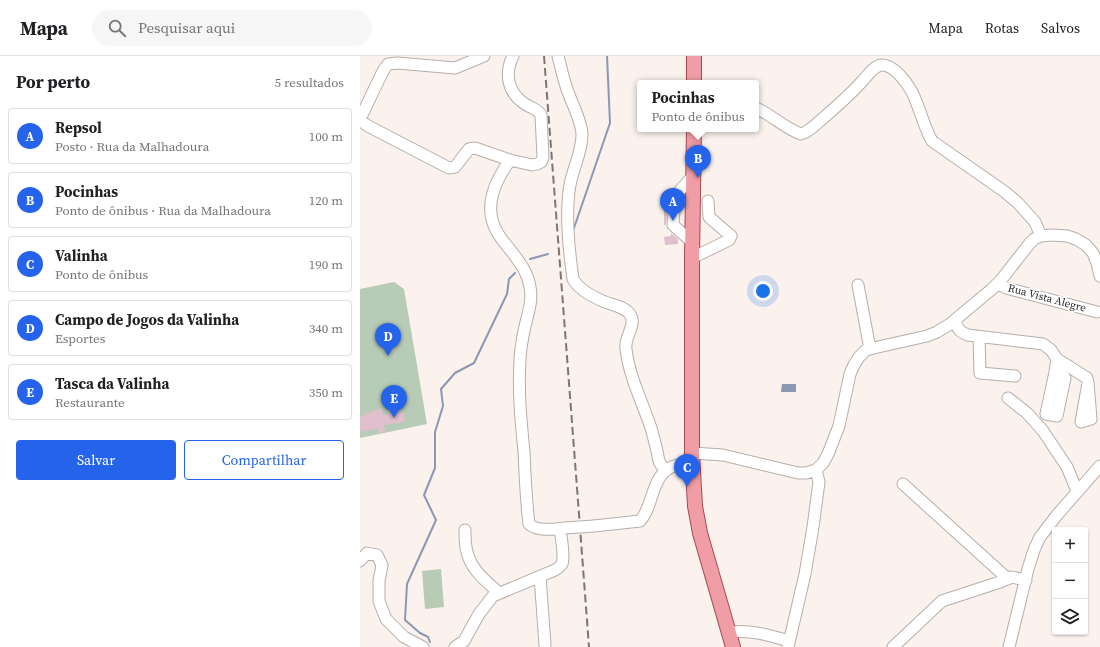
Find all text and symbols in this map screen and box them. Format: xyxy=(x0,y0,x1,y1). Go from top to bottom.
search box xyxy=(92,10,372,46)
text: Mapa xyxy=(20,15,68,41)
icon: search xyxy=(106,17,128,39)
text: Pesquisar aqui xyxy=(138,17,235,38)
text: Mapa xyxy=(928,18,963,38)
text: Rotas xyxy=(985,18,1019,38)
text: Salvos xyxy=(1041,18,1080,38)
text: Por perto xyxy=(16,70,90,94)
text: 5 resultados xyxy=(274,74,344,91)
popup xyxy=(637,80,759,132)
text: Pocinhas xyxy=(651,87,714,108)
text: Ponto de ônibus xyxy=(651,108,745,125)
text: Repsol xyxy=(55,117,102,138)
text: A xyxy=(26,128,34,145)
text: 100 m xyxy=(309,128,343,145)
text: Posto · Rua da Malhadoura xyxy=(55,138,209,155)
pin: B xyxy=(685,145,711,178)
text: Pocinhas xyxy=(55,181,118,202)
pin: A xyxy=(660,188,686,221)
text: B xyxy=(26,192,34,209)
text: 120 m xyxy=(309,192,343,209)
text: Ponto de ônibus · Rua da Malhadoura xyxy=(55,202,271,219)
text: Valinha xyxy=(55,245,108,266)
text: C xyxy=(26,256,34,273)
text: 190 m xyxy=(309,256,343,273)
text: Ponto de ônibus xyxy=(55,266,148,283)
street label: Rua Vista Alegre xyxy=(1006,280,1088,316)
your location xyxy=(753,281,773,301)
text: Campo de Jogos da Valinha xyxy=(55,309,239,330)
text: D xyxy=(25,320,35,337)
text: 340 m xyxy=(309,320,343,337)
pin: D xyxy=(375,323,401,356)
text: Esportes xyxy=(55,330,105,347)
text: Tasca da Valinha xyxy=(55,373,169,394)
text: E xyxy=(26,384,34,401)
text: 350 m xyxy=(309,384,343,401)
pin: E xyxy=(381,385,407,418)
text: Restaurante xyxy=(55,394,125,411)
button: Salvar xyxy=(16,440,176,480)
button: Compartilhar xyxy=(184,440,344,480)
pin: C xyxy=(674,454,700,487)
map controls xyxy=(1052,527,1088,635)
button: + xyxy=(1052,527,1088,563)
button: − xyxy=(1052,563,1088,599)
button: layers xyxy=(1052,599,1088,635)

